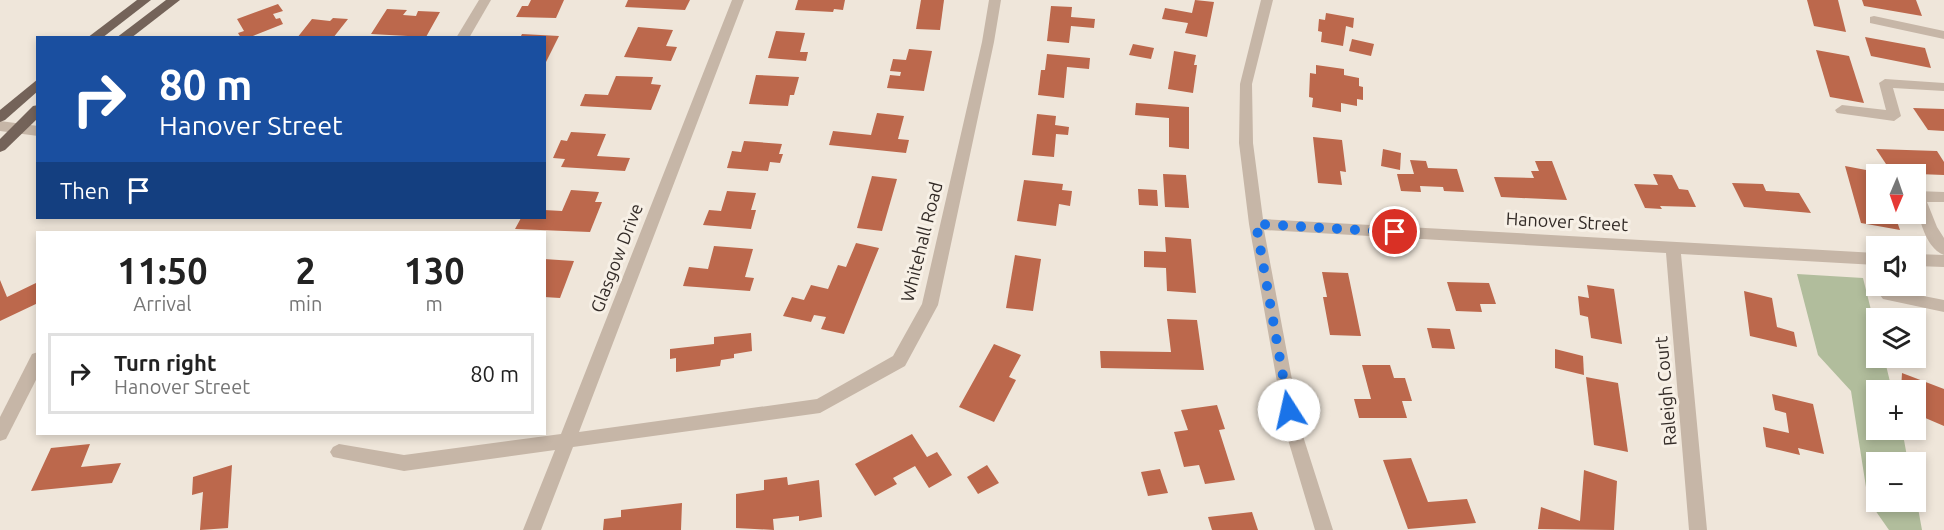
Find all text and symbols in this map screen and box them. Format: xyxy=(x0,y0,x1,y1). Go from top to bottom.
icon: right xyxy=(60,60,138,138)
text: 80 m xyxy=(159,61,253,108)
text: Hanover Street xyxy=(159,110,343,140)
north arrow xyxy=(1866,164,1926,224)
map controls xyxy=(1866,164,1926,512)
icon: arrive xyxy=(122,174,155,207)
text: Then xyxy=(60,178,110,203)
street label: Whitehall Road xyxy=(896,180,946,304)
street label: Glasgow Drive xyxy=(586,200,646,315)
pin xyxy=(1369,206,1420,257)
street label: Hanover Street xyxy=(1505,208,1629,234)
icon: arrive xyxy=(1378,215,1411,248)
button: sound xyxy=(1866,236,1926,296)
text: 11:50 xyxy=(117,250,207,291)
text: 2 xyxy=(295,250,316,291)
text: 130 xyxy=(404,250,465,291)
text: Arrival xyxy=(133,292,192,315)
text: min xyxy=(289,292,322,315)
text: m xyxy=(426,292,443,315)
button: layers xyxy=(1866,308,1926,368)
street label: Raleigh Court xyxy=(1650,335,1680,447)
text: Turn right xyxy=(114,350,216,375)
icon: right xyxy=(63,357,96,390)
text: 80 m xyxy=(470,361,519,386)
text: Hanover Street xyxy=(114,375,250,398)
position arrow xyxy=(1257,378,1321,442)
button: + xyxy=(1866,380,1926,440)
button: − xyxy=(1866,452,1926,512)

